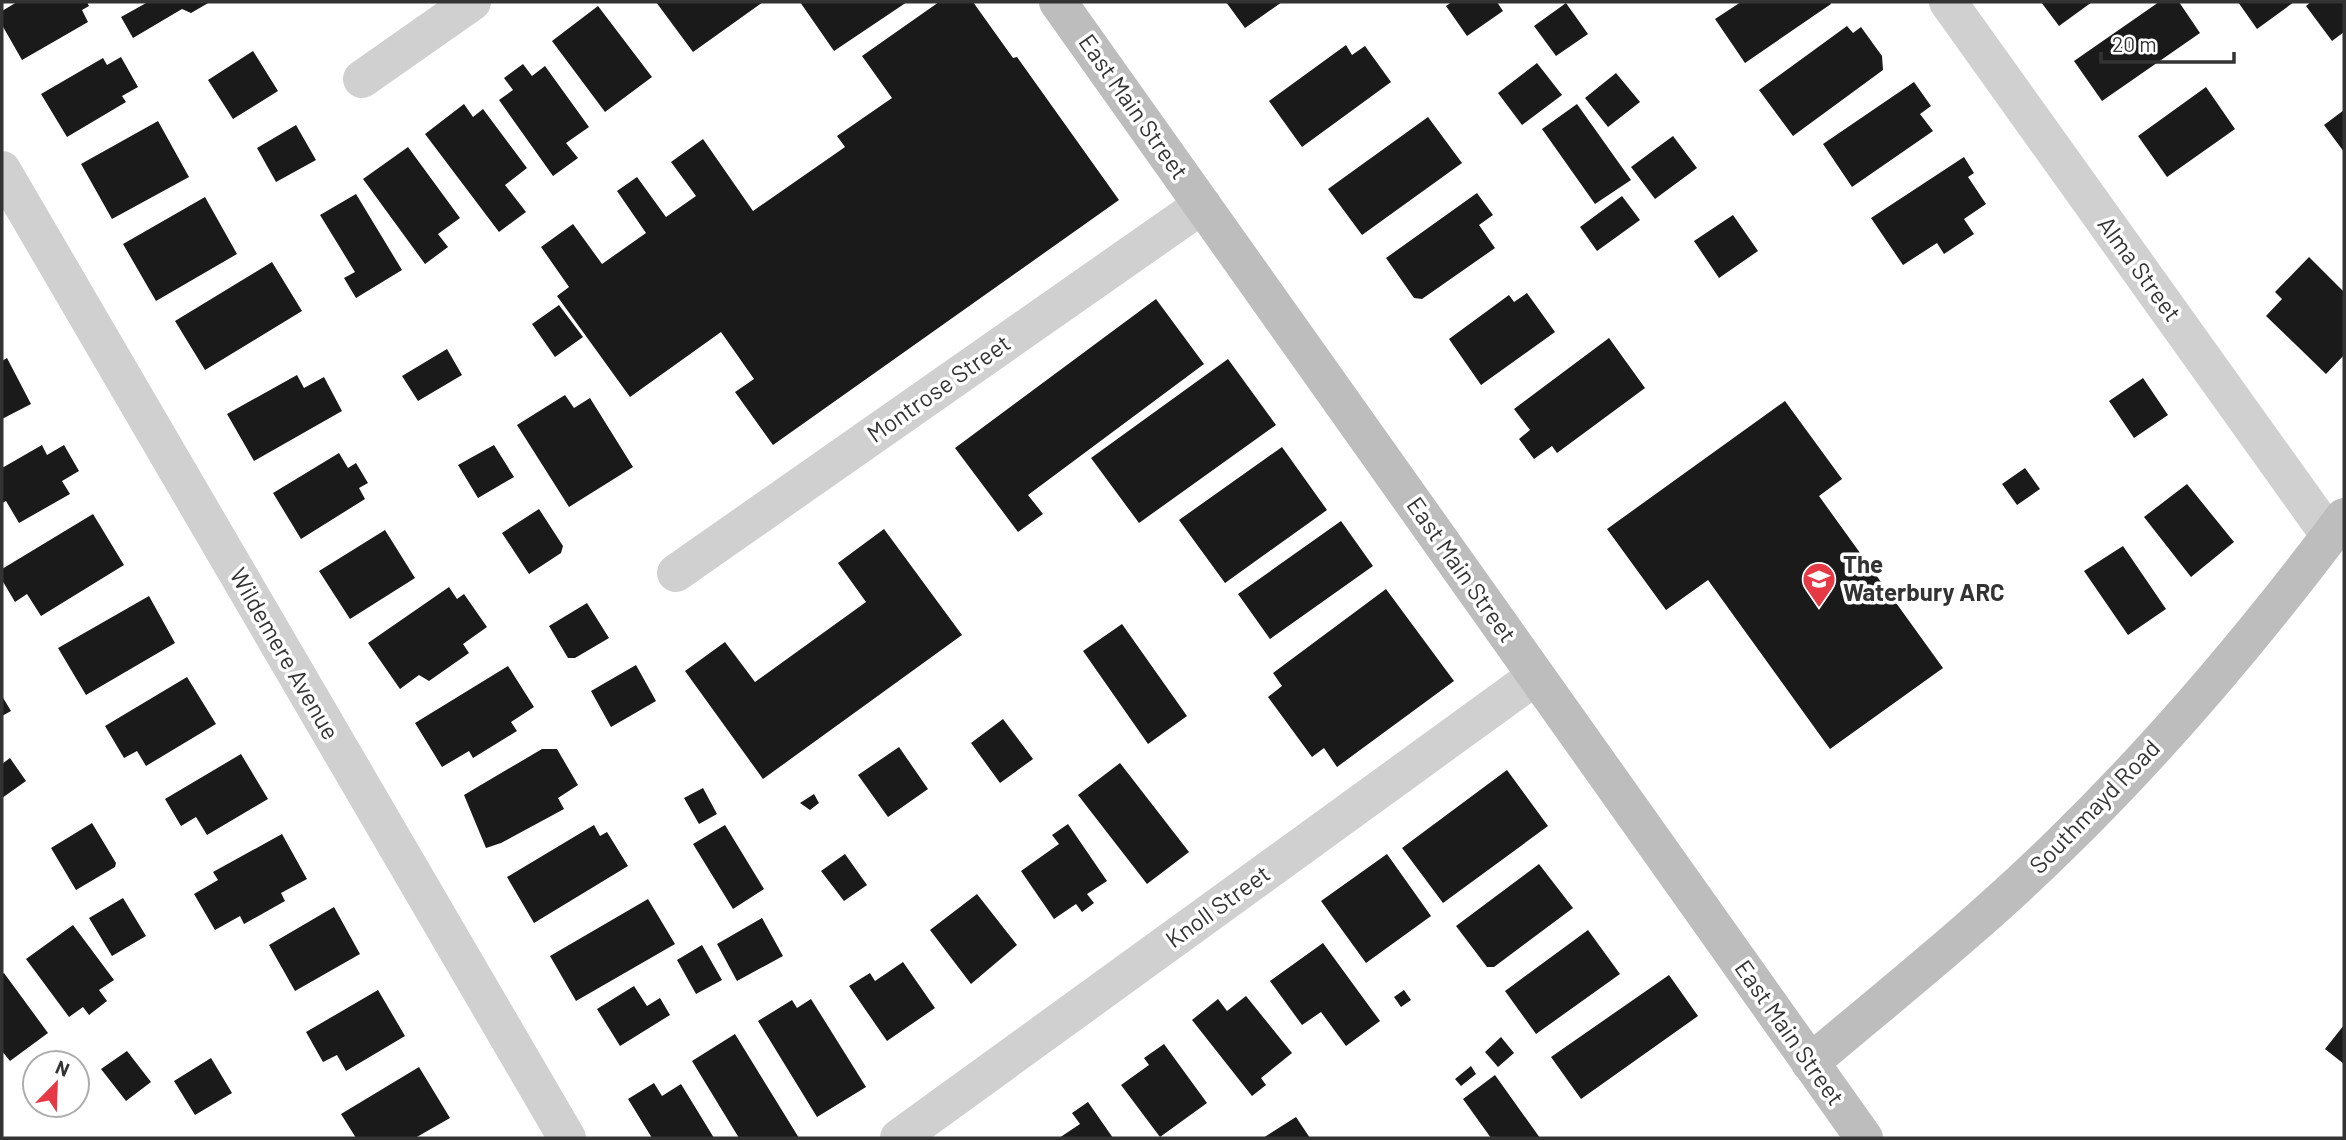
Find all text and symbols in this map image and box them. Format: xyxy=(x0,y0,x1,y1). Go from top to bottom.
scale bar xyxy=(2101,21,2234,65)
street label: East Main Street xyxy=(1073,28,1195,184)
text: 20 m xyxy=(2112,31,2157,56)
street label: Alma Street xyxy=(2092,210,2188,326)
street label: Montrose Street xyxy=(861,328,1015,448)
street label: East Main Street xyxy=(1401,491,1523,647)
place label: The Waterbury ARC xyxy=(1843,549,2005,606)
school or university icon: The Waterbury ARC xyxy=(1800,560,1838,609)
street label: Wildemere Avenue xyxy=(224,562,346,744)
street label: Southmayd Road xyxy=(2023,733,2165,879)
street label: Knoll Street xyxy=(1159,858,1275,953)
street label: East Main Street xyxy=(1729,954,1851,1110)
north arrow xyxy=(21,1049,91,1119)
text: N xyxy=(53,1055,73,1081)

